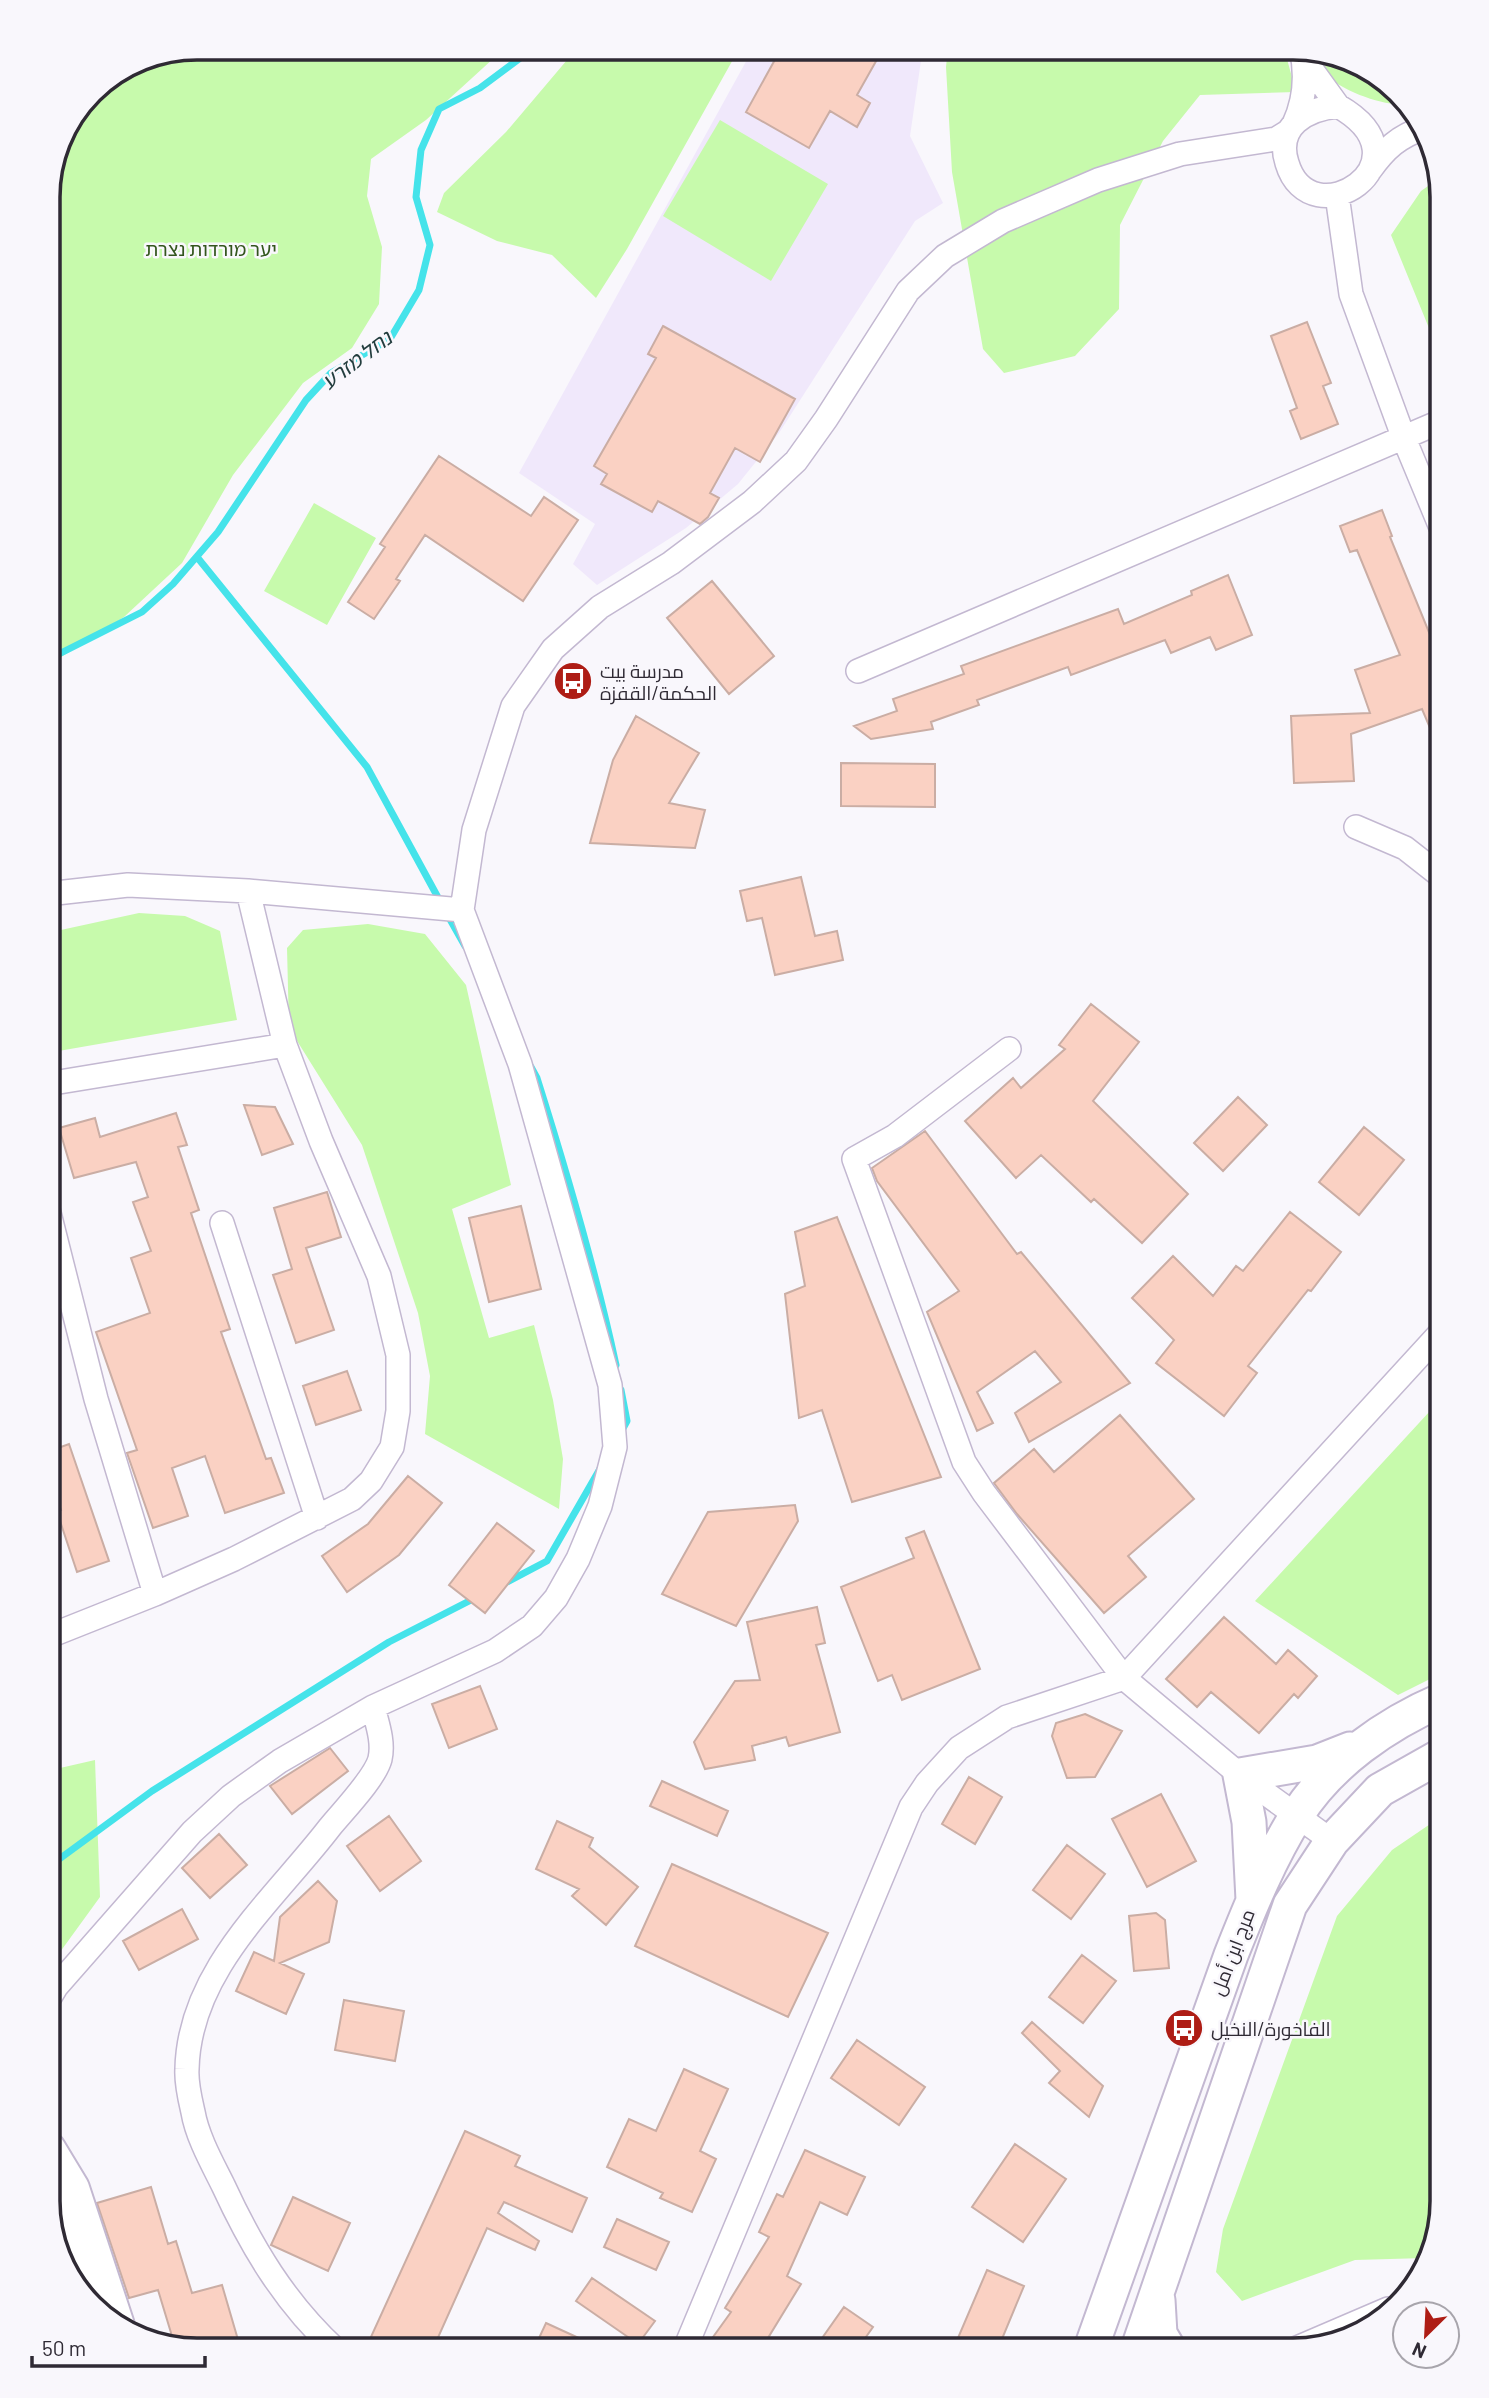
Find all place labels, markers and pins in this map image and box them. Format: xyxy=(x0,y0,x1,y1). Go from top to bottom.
place label: مدرسة بيت الحكمة/القفزة xyxy=(600,659,717,705)
bus stop icon: مدرسة بيت الحكمة/القفزة xyxy=(552,660,594,702)
bus stop icon: الفاخورة/النخيل xyxy=(1163,2007,1205,2049)
place label: الفاخورة/النخيل xyxy=(1211,2017,1331,2041)

